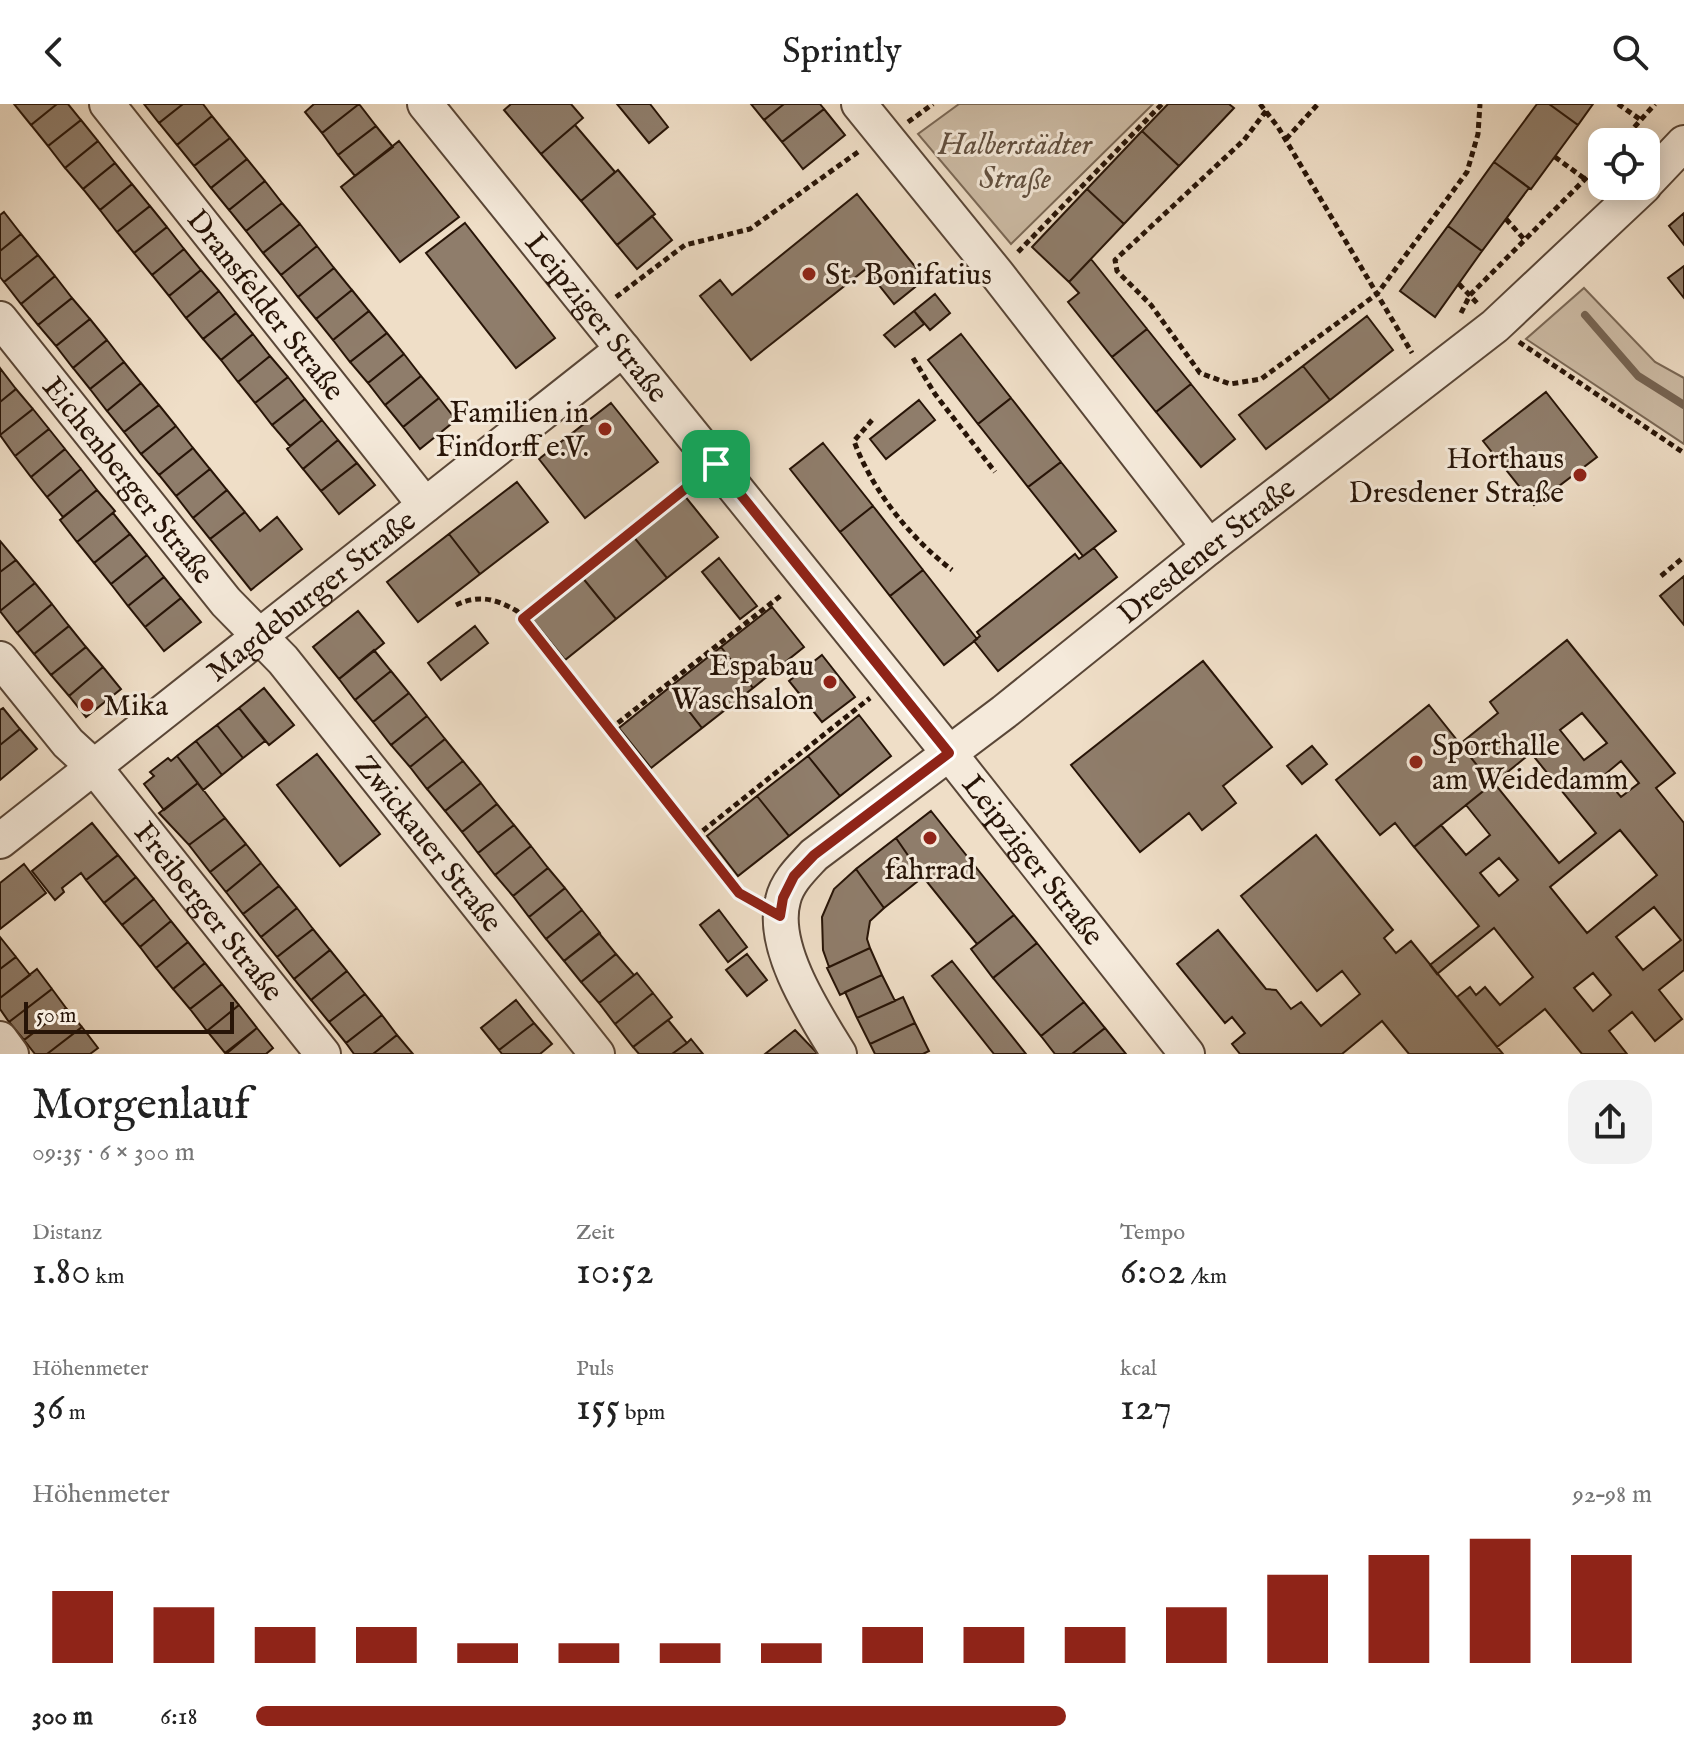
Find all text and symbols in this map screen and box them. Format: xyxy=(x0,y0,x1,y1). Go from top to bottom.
text: Sprintly xyxy=(782,29,902,75)
icon: back xyxy=(32,30,76,74)
icon: search xyxy=(1608,30,1652,74)
park label: Halberstädter Straße xyxy=(937,127,1093,199)
map controls xyxy=(1588,128,1660,200)
button: locate xyxy=(1588,128,1660,200)
street label: Dransfelder Straße xyxy=(177,203,352,409)
street label: Leipziger Straße xyxy=(515,226,676,411)
place label: St. Bonifatius xyxy=(825,257,992,295)
marker: St. Bonifatius xyxy=(800,265,818,283)
street label: Eichenberger Straße xyxy=(33,370,221,593)
place label: Familien in Findorff e.V. xyxy=(435,395,589,467)
marker: Familien in Findorff e.V. xyxy=(596,420,614,438)
pin xyxy=(682,430,750,498)
place label: Horthaus Dresdener Straße xyxy=(1349,441,1564,513)
icon: arrive xyxy=(694,442,738,486)
marker: Horthaus Dresdener Straße xyxy=(1571,466,1589,484)
street label: Dresdener Straße xyxy=(1111,470,1304,634)
street label: Magdeburger Straße xyxy=(200,503,424,691)
place label: Espabau Waschsalon xyxy=(671,648,814,720)
marker: Espabau Waschsalon xyxy=(821,673,839,691)
place label: Mika xyxy=(103,688,168,726)
marker: Mika xyxy=(78,696,96,714)
place label: Sporthalle am Weidedamm xyxy=(1432,728,1629,800)
street label: Zwickauer Straße xyxy=(345,748,510,941)
marker: Sporthalle am Weidedamm xyxy=(1407,753,1425,771)
street label: Leipziger Straße xyxy=(952,767,1111,954)
street label: Freiberger Straße xyxy=(124,815,291,1010)
marker: fahrrad xyxy=(921,829,939,847)
place label: fahrrad xyxy=(885,852,976,890)
scale bar xyxy=(24,998,234,1034)
text: 50 m xyxy=(36,1002,77,1030)
text: Morgenlauf xyxy=(32,1078,250,1134)
button: share xyxy=(1568,1080,1652,1164)
text: 09:35 · 6 × 300 m xyxy=(32,1136,195,1169)
text: Distanz xyxy=(32,1219,102,1247)
text: Zeit xyxy=(576,1219,615,1247)
text: Tempo xyxy=(1120,1219,1185,1247)
text: 1.80 xyxy=(32,1247,91,1298)
text: 10:52 xyxy=(576,1247,654,1298)
text: 6:02 xyxy=(1120,1247,1186,1298)
text: km xyxy=(91,1263,124,1291)
text: /km xyxy=(1186,1263,1227,1291)
text: Höhenmeter xyxy=(32,1355,149,1383)
text: Puls xyxy=(576,1355,614,1383)
text: kcal xyxy=(1120,1355,1157,1383)
text: 36 xyxy=(32,1383,64,1434)
text: 155 xyxy=(576,1383,620,1434)
text: 127 xyxy=(1120,1383,1172,1434)
text: m xyxy=(64,1399,86,1427)
text: bpm xyxy=(620,1399,665,1427)
text: Höhenmeter xyxy=(32,1478,170,1511)
text: 92–98 m xyxy=(1572,1478,1652,1511)
text: 300 m xyxy=(32,1700,93,1733)
text: 6:18 xyxy=(160,1700,198,1733)

